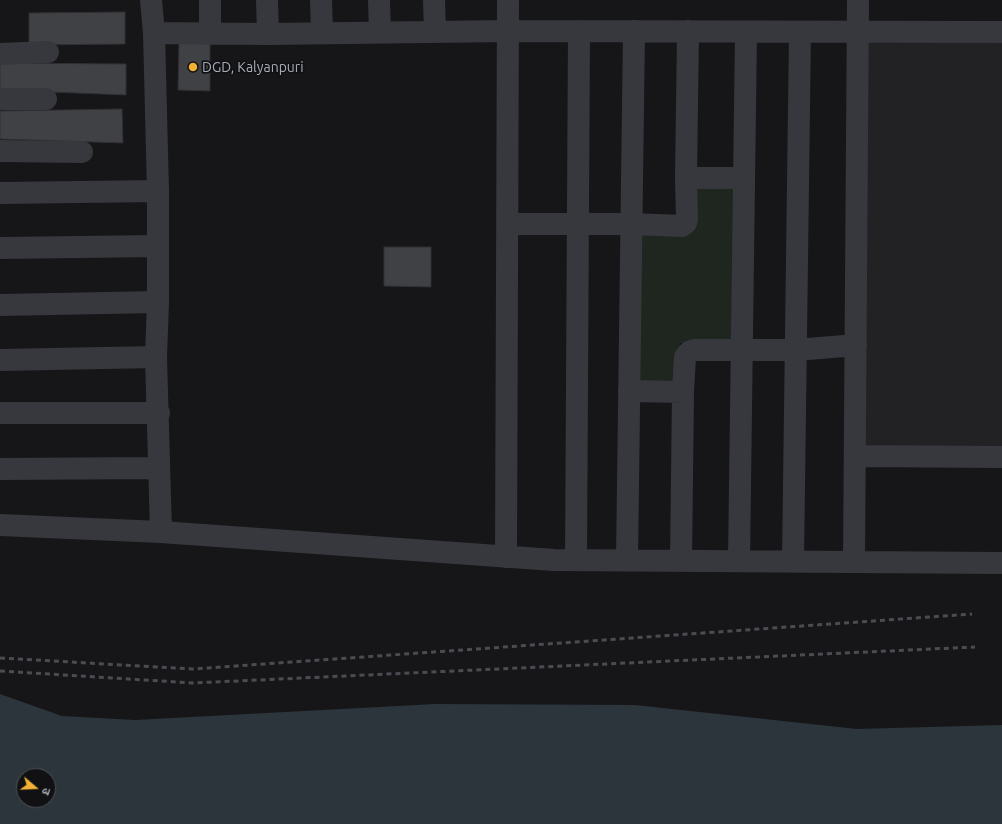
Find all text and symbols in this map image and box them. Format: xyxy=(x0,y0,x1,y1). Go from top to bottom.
place label: DGD, Kalyanpuri xyxy=(202,59,304,75)
marker: DGD, Kalyanpuri xyxy=(187,61,199,73)
north arrow xyxy=(16,768,56,808)
text: उ xyxy=(40,787,53,797)

